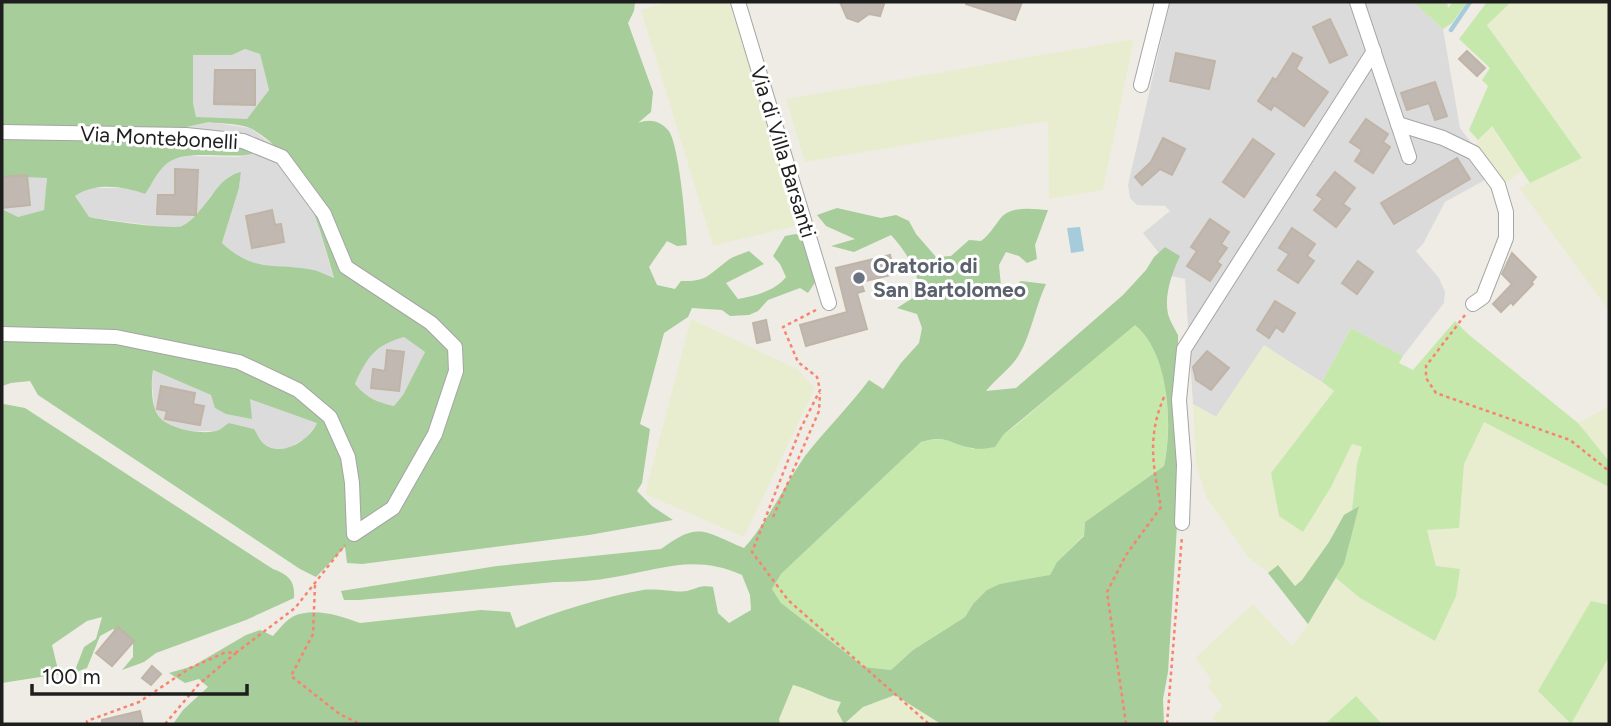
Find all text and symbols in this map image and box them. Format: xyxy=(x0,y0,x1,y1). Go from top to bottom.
street label: Via di Villa Barsanti xyxy=(746,63,821,241)
street label: Via Montebonelli xyxy=(79,121,239,154)
place label: Oratorio di San Bartolomeo xyxy=(873,253,1026,302)
marker: Oratorio di San Bartolomeo xyxy=(851,270,867,286)
scale bar xyxy=(32,652,247,696)
text: 100 m xyxy=(42,664,101,689)

